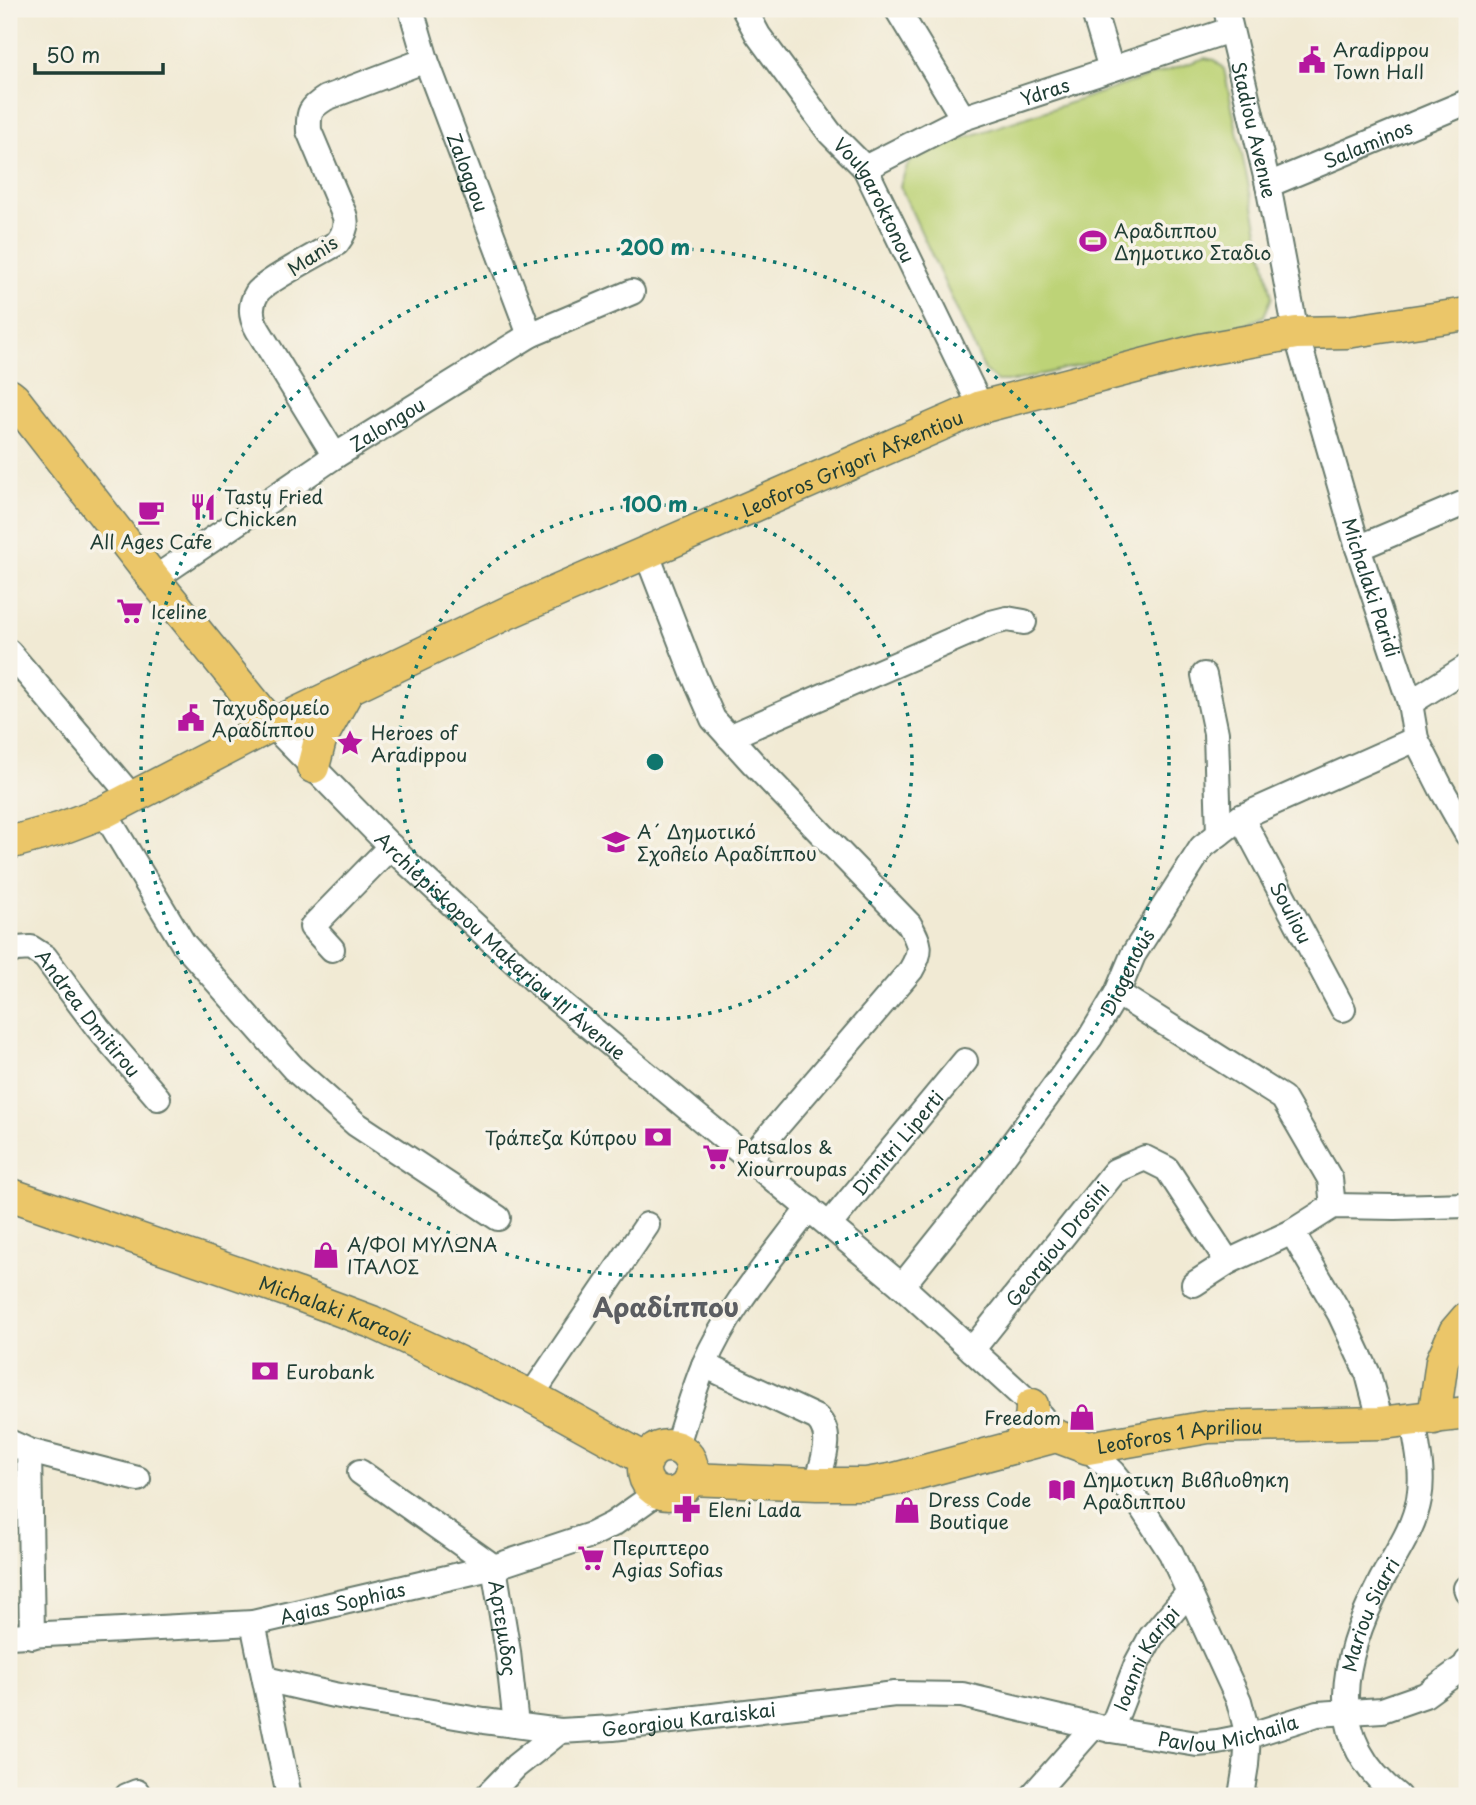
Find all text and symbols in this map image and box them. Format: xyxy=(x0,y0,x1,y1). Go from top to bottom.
scale bar xyxy=(35,32,163,76)
place label: Aradippou Town Hall xyxy=(1333,35,1429,85)
text: 50 m xyxy=(46,38,100,70)
public building icon: Aradippou Town Hall xyxy=(1297,45,1327,75)
street label: Stadiou Avenue xyxy=(1225,58,1284,200)
street label: Ydras xyxy=(1017,70,1073,112)
street label: Salaminos xyxy=(1319,112,1417,175)
street label: Zaloggou xyxy=(441,128,496,216)
street label: Voulgaroktonou xyxy=(828,131,923,267)
place label: Αραδιππου Δημοτικο Σταδιο xyxy=(1114,216,1271,266)
sports icon: Αραδιππου Δημοτικο Σταδιο xyxy=(1078,226,1108,256)
street label: Manis xyxy=(281,228,343,282)
text: 200 m xyxy=(620,230,690,262)
street label: Zalongou xyxy=(344,390,430,458)
street label: Leoforos Grigori Afxentiou xyxy=(737,403,967,523)
place label: Tasty Fried Chicken xyxy=(224,482,324,532)
text: 100 m xyxy=(622,487,688,519)
restaurant icon: Tasty Fried Chicken xyxy=(188,492,218,522)
cafe icon: All Ages Cafe xyxy=(136,497,166,527)
street label: Michalaki Paridi xyxy=(1336,514,1408,661)
place label: All Ages Cafe xyxy=(90,527,212,555)
supermarket icon: Iceline xyxy=(115,596,145,626)
place label: Iceline xyxy=(151,597,208,625)
place label: Ταχυδρομείο Αραδίππου xyxy=(212,693,330,743)
public building icon: Ταχυδρομείο Αραδίππου xyxy=(176,703,206,733)
place label: Heroes of Aradippou xyxy=(371,718,467,768)
place icon: Heroes of Aradippou xyxy=(335,728,365,758)
centre of rings xyxy=(643,750,667,774)
place label: Α´ Δημοτικό Σχολείο Αραδίππου xyxy=(637,817,817,867)
street label: Archiepiskopou Makariou III Avenue xyxy=(369,825,633,1066)
school or university icon: Α´ Δημοτικό Σχολείο Αραδίππου xyxy=(601,827,631,857)
street label: Souliou xyxy=(1264,876,1320,948)
street label: Diogenous xyxy=(1093,923,1161,1021)
street label: Andrea Dmitirou xyxy=(29,943,148,1083)
street label: Dimitri Liperti xyxy=(845,1084,949,1201)
bank icon: Τράπεζα Κύπρου xyxy=(643,1122,673,1152)
place label: Τράπεζα Κύπρου xyxy=(485,1123,637,1151)
place label: Patsalos & Xiourroupas xyxy=(737,1132,847,1182)
supermarket icon: Patsalos & Xiourroupas xyxy=(701,1142,731,1172)
street label: Georgiou Drosini xyxy=(998,1175,1115,1312)
place label: Α/ΦΟΙ ΜΥΛΩΝΑ ΙΤΑΛΟΣ xyxy=(347,1230,497,1280)
shop icon: Α/ΦΟΙ ΜΥΛΩΝΑ ΙΤΑΛΟΣ xyxy=(311,1240,341,1270)
street label: Michalaki Karaoli xyxy=(255,1268,415,1352)
district label: Αραδίππου xyxy=(593,1287,739,1326)
bank icon: Eurobank xyxy=(250,1356,280,1386)
place label: Eurobank xyxy=(286,1357,375,1385)
shop icon: Freedom xyxy=(1067,1402,1097,1432)
place label: Freedom xyxy=(984,1403,1061,1431)
street label: Leoforos 1 Apriliou xyxy=(1094,1412,1263,1460)
place label: Δημοτικη Βιβλιοθηκη Αραδιππου xyxy=(1083,1465,1289,1515)
library icon: Δημοτικη Βιβλιοθηκη Αραδιππου xyxy=(1047,1475,1077,1505)
place label: Dress Code Boutique xyxy=(928,1485,1031,1535)
pharmacy icon: Eleni Lada xyxy=(672,1494,702,1524)
place label: Eleni Lada xyxy=(708,1495,801,1523)
shop icon: Dress Code Boutique xyxy=(892,1495,922,1525)
place label: Περιπτερο Agias Sofias xyxy=(612,1533,723,1583)
supermarket icon: Περιπτερο Agias Sofias xyxy=(576,1543,606,1573)
street label: Mariou Siarri xyxy=(1334,1552,1406,1674)
street label: Agias Sophias xyxy=(277,1574,408,1630)
street label: Αρτεμιδος xyxy=(482,1578,525,1677)
street label: Ioanni Karipi xyxy=(1106,1600,1186,1715)
street label: Georgiou Karaiskai xyxy=(601,1694,777,1743)
street label: Pavlou Michaila xyxy=(1156,1707,1301,1758)

